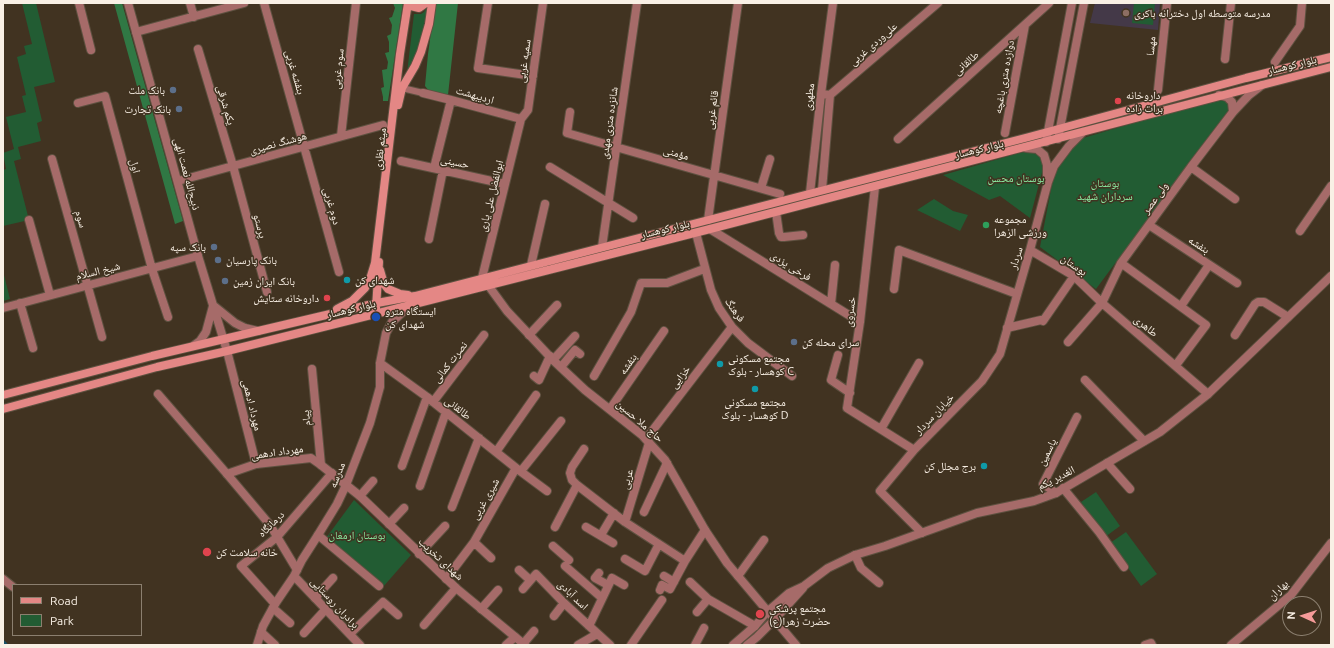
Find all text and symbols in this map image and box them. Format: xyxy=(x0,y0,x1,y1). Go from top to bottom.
place label: مدرسه متوسطه اول دخترانه باکری xyxy=(1134,6,1271,20)
marker: مدرسه متوسطه اول دخترانه باکری xyxy=(1121,8,1131,18)
street label: علی‌وردی غربی xyxy=(846,19,900,69)
street label: مهسا xyxy=(1144,36,1158,56)
street label: سمیه غربی xyxy=(514,38,534,84)
street label: دوازده متری باغچه xyxy=(991,39,1017,115)
street label: بنفشه غربی xyxy=(282,48,308,96)
street label: سوم غربی xyxy=(329,48,347,90)
street label: طالقانی xyxy=(950,48,982,78)
street label: بلوار کوهسار xyxy=(1266,53,1318,77)
place label: بانک ملت xyxy=(128,83,165,97)
street label: یکم شرقی xyxy=(214,83,238,127)
street label: اردیبهشت xyxy=(454,83,496,107)
street label: مطهری xyxy=(801,83,817,111)
marker: بانک ملت xyxy=(168,85,178,95)
street label: شانزده متری مهدی xyxy=(597,86,621,160)
place label: داروخانه برات زاده xyxy=(1126,88,1163,114)
street label: قائم غربی xyxy=(703,90,721,130)
marker: داروخانه برات زاده xyxy=(1113,96,1123,106)
place label: بانک تجارت xyxy=(124,102,171,116)
marker: بانک تجارت xyxy=(174,104,184,114)
street label: میثم نظری xyxy=(371,127,389,171)
street label: هوشنگ نصیری xyxy=(248,129,308,157)
street label: ذبیح‌الله نعمت الهی xyxy=(171,136,203,212)
street label: بلوار کوهسار xyxy=(953,137,1005,161)
street label: مؤمنی xyxy=(662,143,690,163)
street label: حسینی xyxy=(439,153,471,171)
street label: اول xyxy=(127,157,143,175)
street label: ابوالفضل علی یاری xyxy=(476,159,506,233)
park label: بوستان محسن xyxy=(987,171,1045,185)
park label: بوستان سرداران شهید xyxy=(1077,176,1133,202)
street label: ولی عصر xyxy=(1139,180,1171,216)
street label: دوم غربی xyxy=(320,186,344,226)
street label: سوم xyxy=(72,209,90,229)
street label: پرستو xyxy=(250,212,270,240)
place label: مجموعه ورزشی الزهرا xyxy=(994,212,1047,238)
street label: بلوار کوهسار xyxy=(639,217,691,241)
marker: مجموعه ورزشی الزهرا xyxy=(981,220,991,230)
street label: بنفشه xyxy=(1186,233,1212,257)
place label: بانک سپه xyxy=(170,240,206,254)
marker: بانک سپه xyxy=(209,242,219,252)
street label: سردار xyxy=(1006,245,1026,271)
street label: فرخی یزدی xyxy=(768,248,814,284)
street label: بوستان xyxy=(1059,251,1089,279)
place label: بانک پارسیان xyxy=(226,253,277,267)
marker: بانک پارسیان xyxy=(213,255,223,265)
street label: شیخ السلام xyxy=(74,259,122,283)
place label: شهدای کن xyxy=(355,273,395,287)
place label: بانک ایران زمین xyxy=(233,274,295,288)
marker: شهدای کن xyxy=(342,275,352,285)
marker: بانک ایران زمین xyxy=(220,276,230,286)
place label: داروخانه ستایش xyxy=(253,291,319,305)
marker: داروخانه ستایش xyxy=(322,293,332,303)
street label: فرهنگ xyxy=(722,295,748,325)
street label: خسروی xyxy=(842,296,858,328)
street label: بلوار کوهسار xyxy=(325,297,377,321)
place label: ایستگاه مترو شهدای کن xyxy=(385,304,436,330)
marker: ایستگاه مترو شهدای کن xyxy=(370,311,382,323)
street label: طاهری xyxy=(1131,312,1161,340)
place label: سرای محله کن xyxy=(802,335,859,349)
marker: سرای محله کن xyxy=(789,337,799,347)
street label: نصرت کمالی xyxy=(430,339,470,385)
street label: بنفشه xyxy=(616,351,640,377)
place label: مجتمع مسکونی کوهسار - بلوک C xyxy=(728,351,794,377)
marker: مجتمع مسکونی کوهسار - بلوک C xyxy=(715,359,725,369)
street label: خزایی xyxy=(667,363,693,391)
street label: مهرداد ادهمى xyxy=(239,378,265,432)
marker: مجتمع مسکونی کوهسار - بلوک D xyxy=(750,384,760,394)
street label: خیابان سردار xyxy=(911,391,957,437)
street label: طالقانی xyxy=(442,394,474,422)
place label: مجتمع مسکونی کوهسار - بلوک D xyxy=(722,395,788,421)
street label: حاج ملا حسین xyxy=(614,397,666,445)
street label: پیام xyxy=(299,409,313,427)
street label: یاسمین xyxy=(1035,436,1059,468)
street label: مهرداد ادهمی xyxy=(250,442,304,462)
place label: برج مجلل کن xyxy=(924,459,976,473)
street label: مدرسه xyxy=(326,460,348,490)
marker: برج مجلل کن xyxy=(979,461,989,471)
street label: الغدیر یکم xyxy=(1035,463,1077,493)
street label: عربی xyxy=(618,467,636,491)
street label: شیری غربی xyxy=(468,476,502,522)
street label: درمانگاه xyxy=(255,508,287,540)
park label: بوستان ارمغان xyxy=(329,528,385,542)
street label: شهدای تخریب xyxy=(416,535,466,583)
place label: خانه سلامت کن xyxy=(216,545,278,559)
marker: خانه سلامت کن xyxy=(201,546,213,558)
street label: برادران روستایی xyxy=(308,575,362,631)
street label: اسد آبادی xyxy=(555,577,591,613)
street label: بهاران xyxy=(1265,577,1291,603)
legend xyxy=(12,584,142,636)
text: Road xyxy=(50,594,78,607)
north arrow xyxy=(1282,596,1322,636)
place label: مجتمع پرشکی حضرت زهرا(ع) xyxy=(769,601,830,627)
marker: مجتمع پرشکی حضرت زهرا(ع) xyxy=(754,608,766,620)
text: N xyxy=(1285,611,1297,620)
text: Park xyxy=(50,614,74,627)

